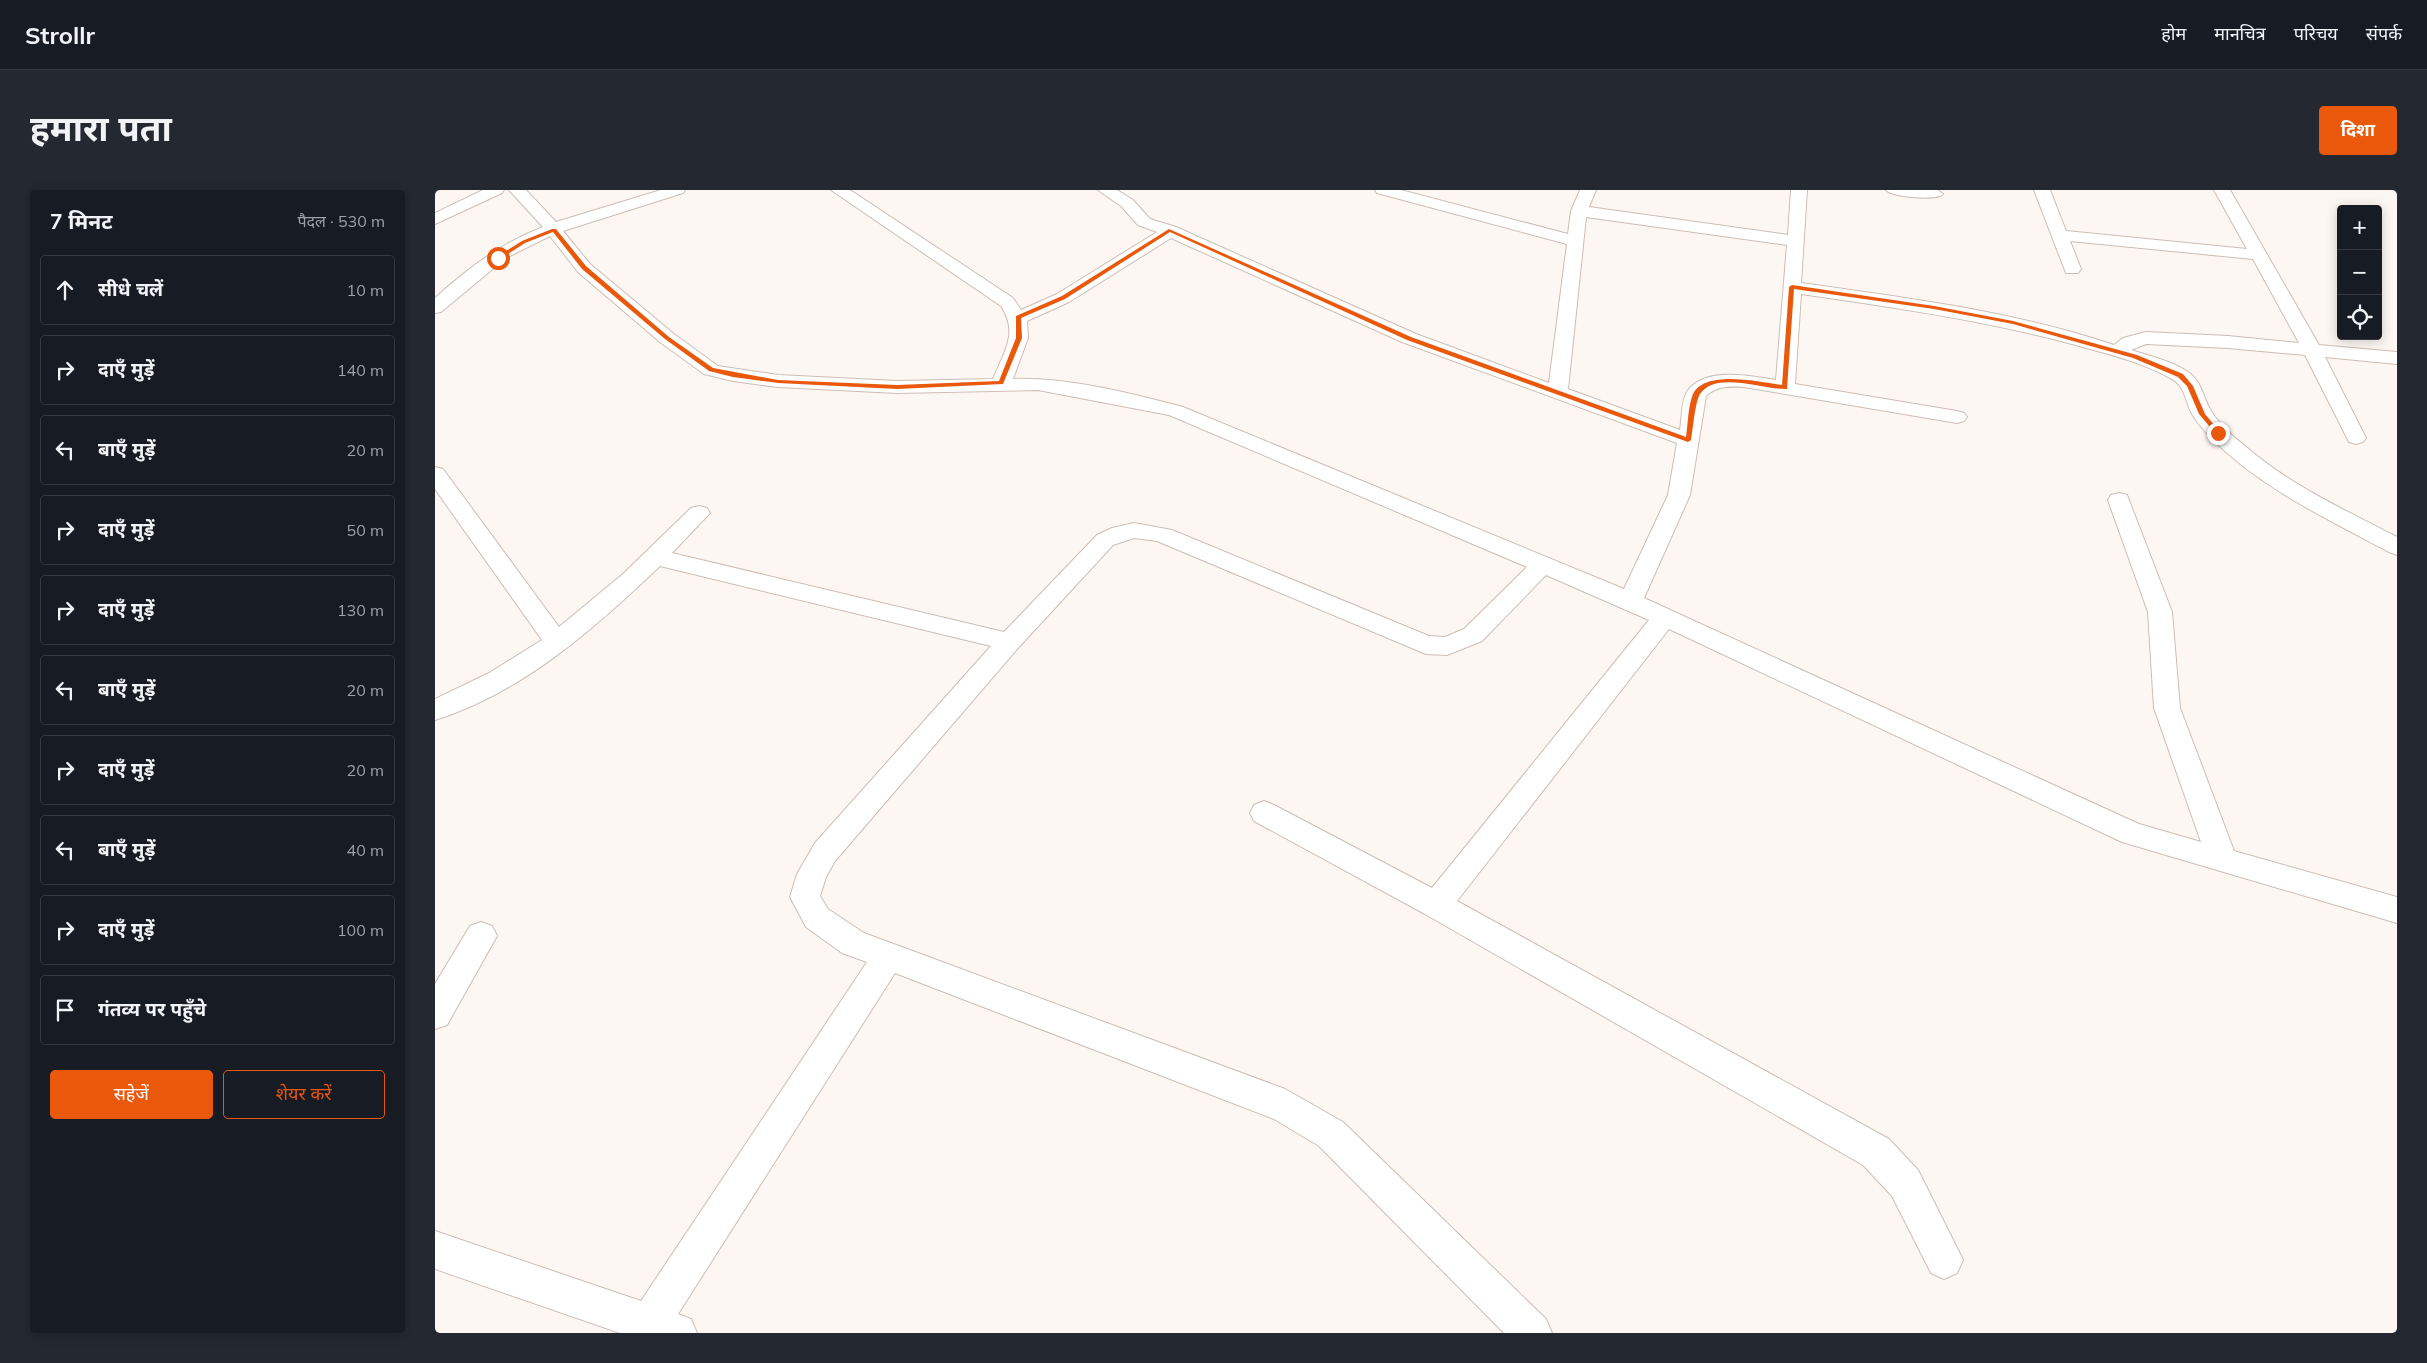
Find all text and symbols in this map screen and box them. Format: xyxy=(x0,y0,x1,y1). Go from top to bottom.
text: Strollr xyxy=(25,20,95,50)
text: होम xyxy=(2161,22,2186,45)
text: मानचित्र xyxy=(2214,22,2266,45)
text: परिचय xyxy=(2294,22,2338,45)
text: संपर्क xyxy=(2366,22,2402,45)
text: हमारा पता xyxy=(30,106,172,150)
button: दिशा xyxy=(2319,106,2397,155)
map controls xyxy=(2337,205,2382,340)
button: + xyxy=(2337,205,2382,250)
text: 7 मिनट xyxy=(50,208,112,234)
text: पैदल · 530 m xyxy=(297,211,385,231)
route start xyxy=(487,247,510,270)
button: − xyxy=(2337,250,2382,295)
icon: ahead xyxy=(51,276,79,304)
text: सीधे चलें xyxy=(98,277,163,301)
text: 10 m xyxy=(347,280,384,300)
button: locate xyxy=(2337,295,2382,340)
icon: right xyxy=(51,356,79,384)
text: दाएँ मुड़ें xyxy=(98,357,154,381)
text: 140 m xyxy=(337,360,384,380)
route end xyxy=(2207,422,2230,445)
icon: left xyxy=(51,436,79,464)
text: बाएँ मुड़ें xyxy=(98,437,155,461)
text: 20 m xyxy=(347,440,384,460)
icon: right xyxy=(51,516,79,544)
text: दाएँ मुड़ें xyxy=(98,517,154,541)
text: 50 m xyxy=(347,520,384,540)
icon: right xyxy=(51,596,79,624)
text: दाएँ मुड़ें xyxy=(98,597,154,621)
text: 130 m xyxy=(337,600,384,620)
icon: left xyxy=(51,676,79,704)
text: बाएँ मुड़ें xyxy=(98,677,155,701)
text: 20 m xyxy=(347,680,384,700)
icon: right xyxy=(51,756,79,784)
text: दाएँ मुड़ें xyxy=(98,757,154,781)
text: 20 m xyxy=(347,760,384,780)
icon: left xyxy=(51,836,79,864)
text: बाएँ मुड़ें xyxy=(98,837,155,861)
text: 40 m xyxy=(347,840,384,860)
icon: right xyxy=(51,916,79,944)
text: दाएँ मुड़ें xyxy=(98,917,154,941)
text: 100 m xyxy=(337,920,384,940)
icon: arrive xyxy=(51,996,79,1024)
text: गंतव्य पर पहुँचे xyxy=(98,997,206,1021)
button: सहेजें xyxy=(50,1070,213,1119)
button: शेयर करें xyxy=(223,1070,385,1119)

